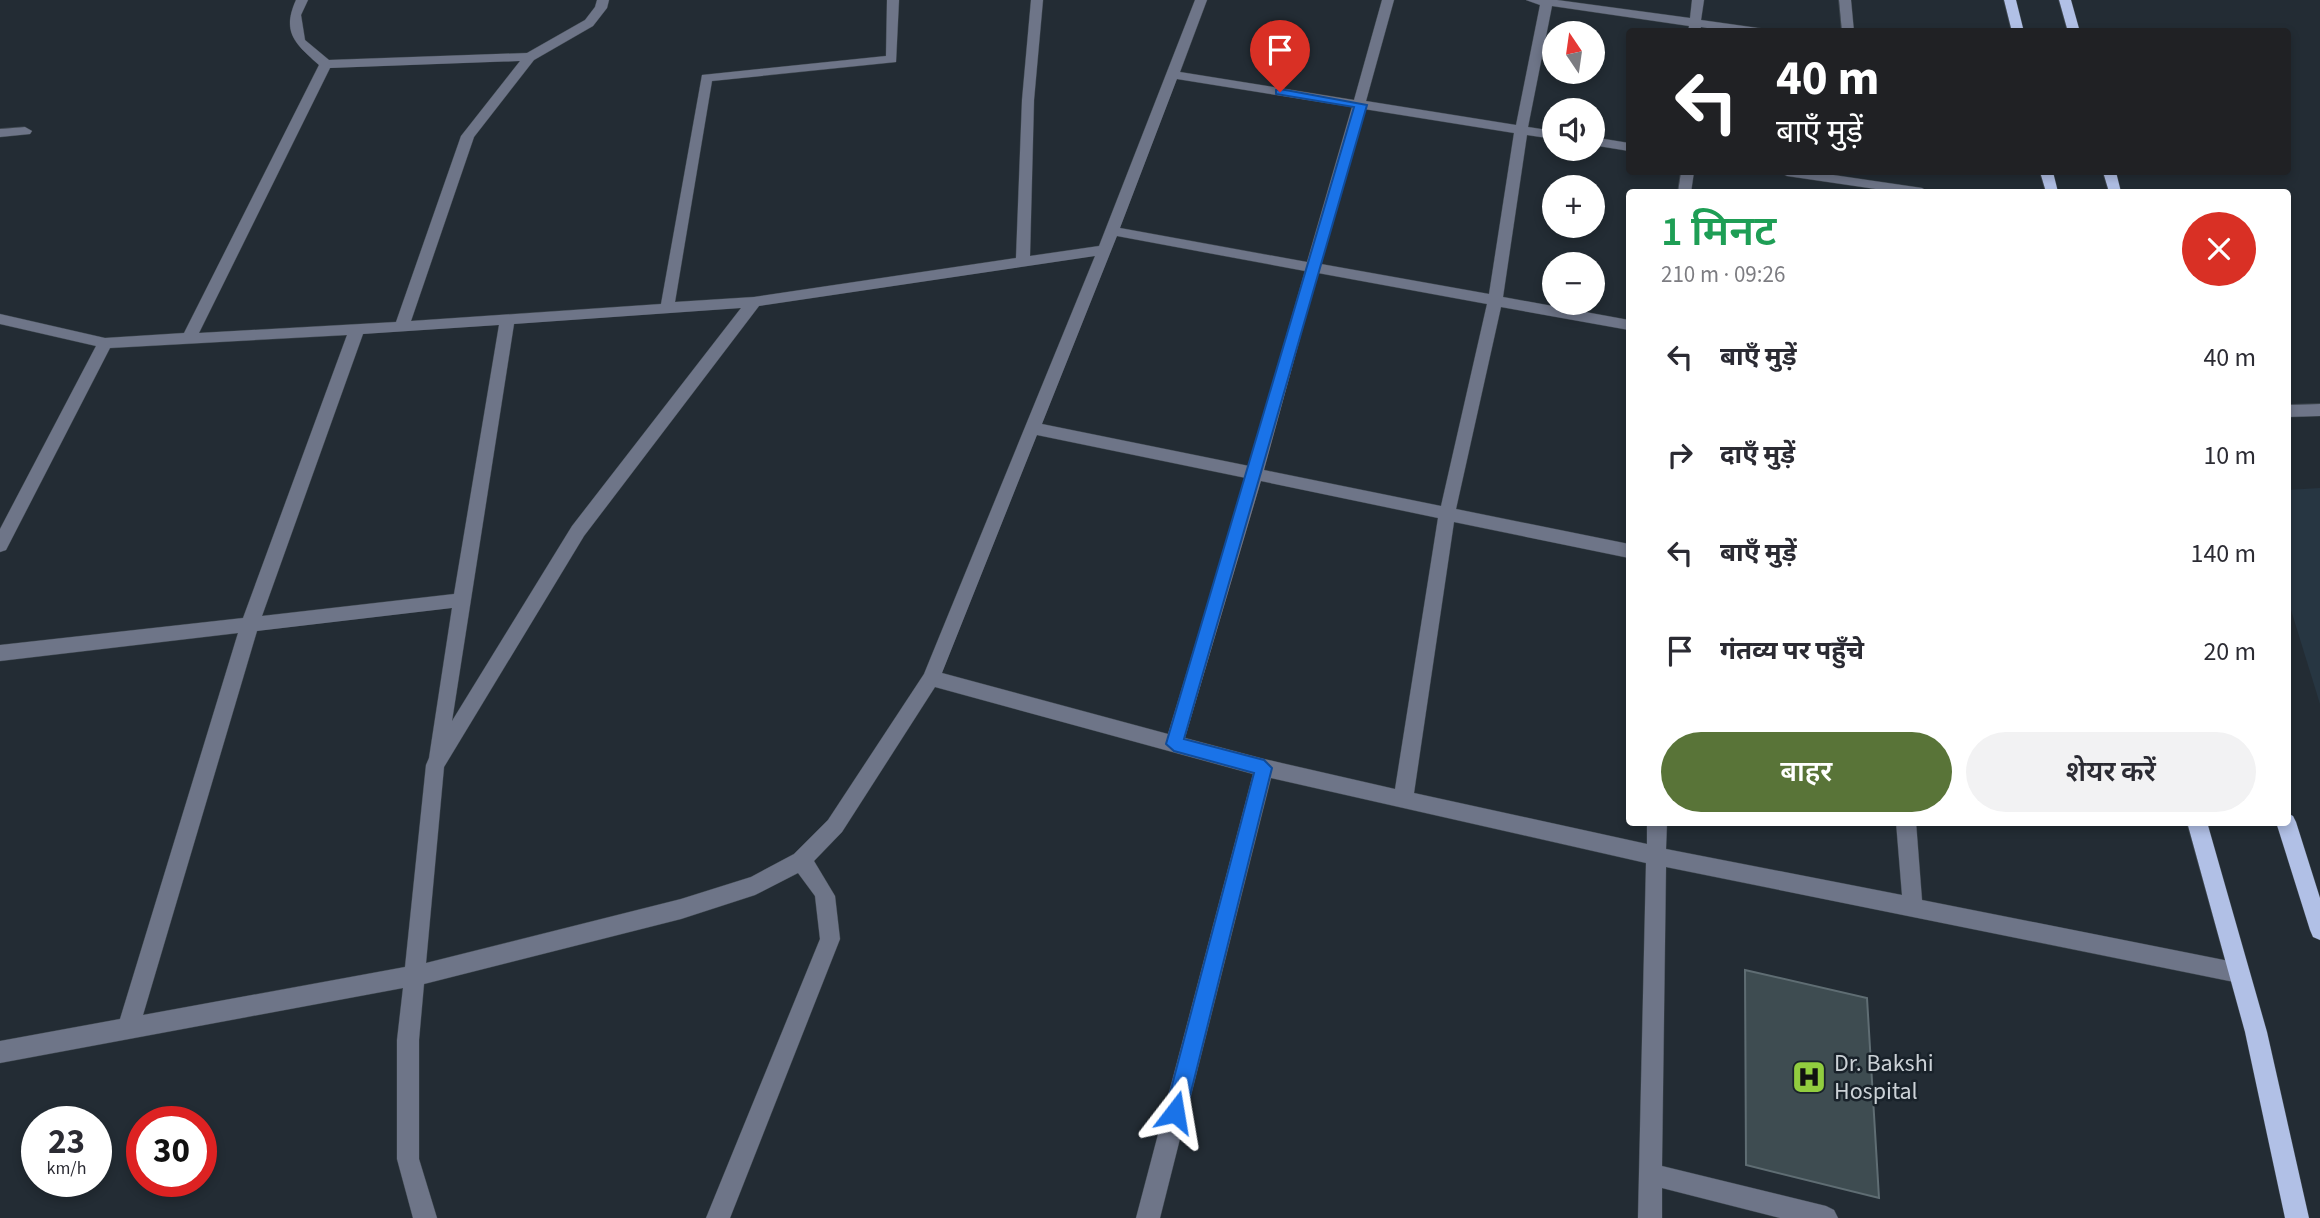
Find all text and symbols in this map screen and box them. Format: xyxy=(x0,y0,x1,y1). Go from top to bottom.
pin xyxy=(1250,20,1310,92)
north arrow xyxy=(1542,21,1605,84)
map controls xyxy=(1542,21,1605,315)
icon: arrive xyxy=(1261,31,1299,69)
text: 40 m xyxy=(1776,44,1880,114)
icon: left xyxy=(1661,56,1752,147)
button: sound xyxy=(1542,98,1605,161)
text: बाएँ मुड़ें xyxy=(1776,109,1863,155)
button: + xyxy=(1542,175,1605,238)
text: 1 मिनट xyxy=(1661,202,1776,262)
button: close xyxy=(2182,212,2256,286)
button: − xyxy=(1542,252,1605,315)
text: 210 m · 09:26 xyxy=(1661,258,1785,291)
icon: left xyxy=(1661,338,1699,376)
text: बाएँ मुड़ें xyxy=(1720,338,1797,375)
text: 40 m xyxy=(2203,339,2256,376)
icon: right xyxy=(1661,436,1699,474)
text: दाएँ मुड़ें xyxy=(1720,436,1795,473)
text: 10 m xyxy=(2203,437,2256,474)
icon: left xyxy=(1661,534,1699,572)
text: बाएँ मुड़ें xyxy=(1720,534,1797,571)
text: 140 m xyxy=(2190,535,2256,572)
icon: arrive xyxy=(1661,632,1699,670)
text: गंतव्य पर पहुँचे xyxy=(1720,632,1864,669)
text: 20 m xyxy=(2203,633,2256,670)
button: बाहर xyxy=(1661,732,1952,812)
button: शेयर करें xyxy=(1966,732,2256,812)
place label: Dr. Bakshi Hospital xyxy=(1834,1046,1934,1109)
hospital icon: Dr. Bakshi Hospital xyxy=(1790,1058,1828,1096)
position arrow xyxy=(1138,1075,1212,1149)
speed limit sign: 30 xyxy=(126,1106,217,1197)
text: 23 xyxy=(48,1117,85,1167)
text: km/h xyxy=(47,1156,86,1181)

